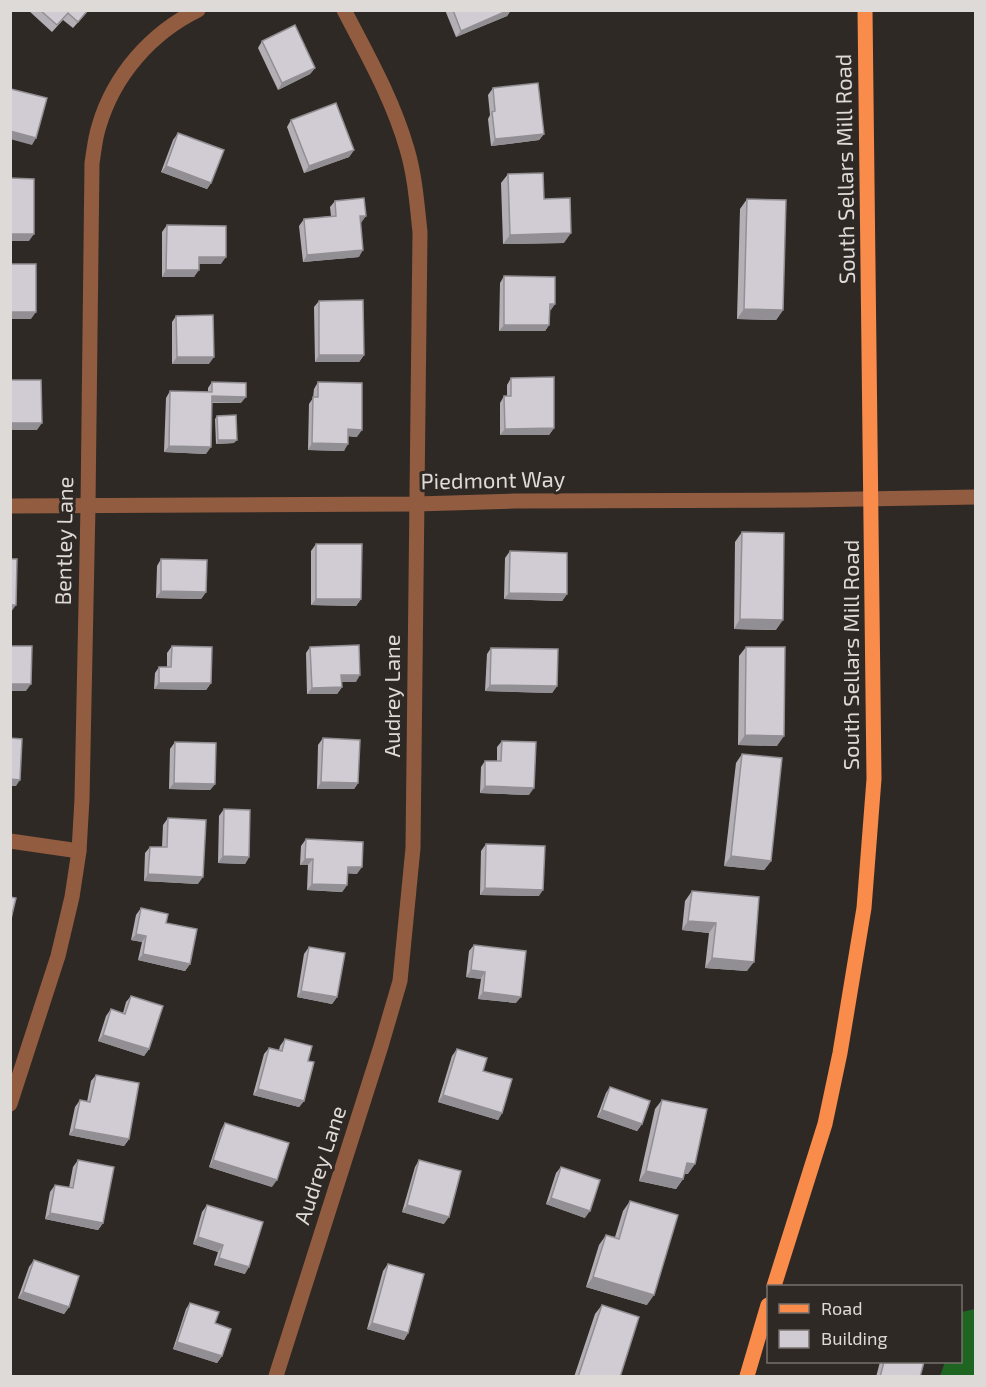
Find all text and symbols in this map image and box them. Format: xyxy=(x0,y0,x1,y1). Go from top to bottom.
street label: South Sellars Mill Road xyxy=(829,54,859,284)
street label: Piedmont Way xyxy=(420,465,566,493)
street label: Bentley Lane xyxy=(49,476,77,606)
street label: South Sellars Mill Road xyxy=(837,540,863,770)
street label: Audrey Lane xyxy=(378,634,404,758)
street label: Audrey Lane xyxy=(288,1102,350,1227)
legend xyxy=(767,1285,962,1363)
text: Road xyxy=(821,1297,862,1319)
text: Building xyxy=(821,1327,888,1349)

